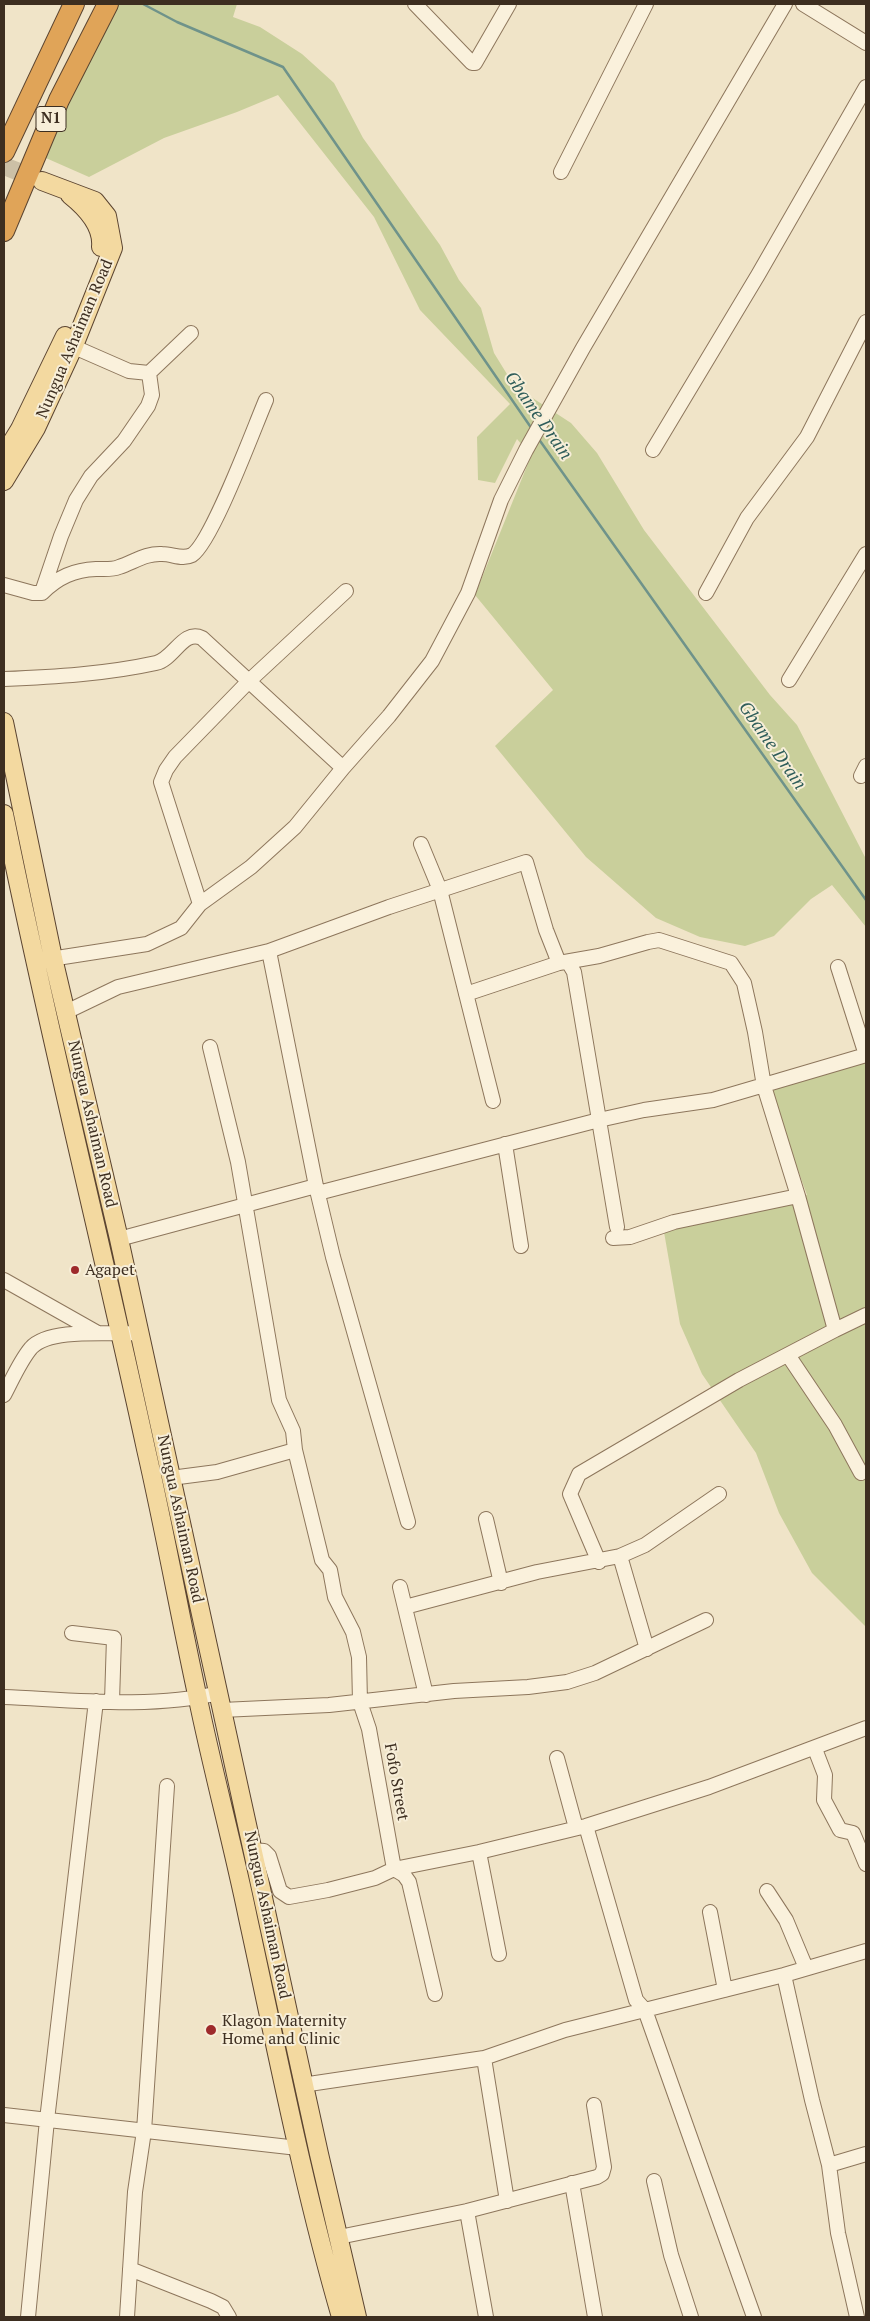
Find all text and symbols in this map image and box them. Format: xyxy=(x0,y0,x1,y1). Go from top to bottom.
road number: N1 xyxy=(36,106,66,132)
street label: Nungua Ashaiman Road xyxy=(33,257,117,421)
water label: Gbame Drain xyxy=(500,368,576,464)
water label: Gbame Drain xyxy=(734,698,810,794)
street label: Nungua Ashaiman Road xyxy=(63,1038,121,1210)
place label: Agapet xyxy=(85,1260,135,1280)
marker: Agapet xyxy=(69,1264,81,1276)
street label: Nungua Ashaiman Road xyxy=(153,1433,207,1605)
street label: Fofo Street xyxy=(380,1742,412,1822)
street label: Nungua Ashaiman Road xyxy=(240,1829,294,2001)
place label: Klagon Maternity Home and Clinic xyxy=(222,2011,346,2049)
marker: Klagon Maternity Home and Clinic xyxy=(204,2023,218,2037)

